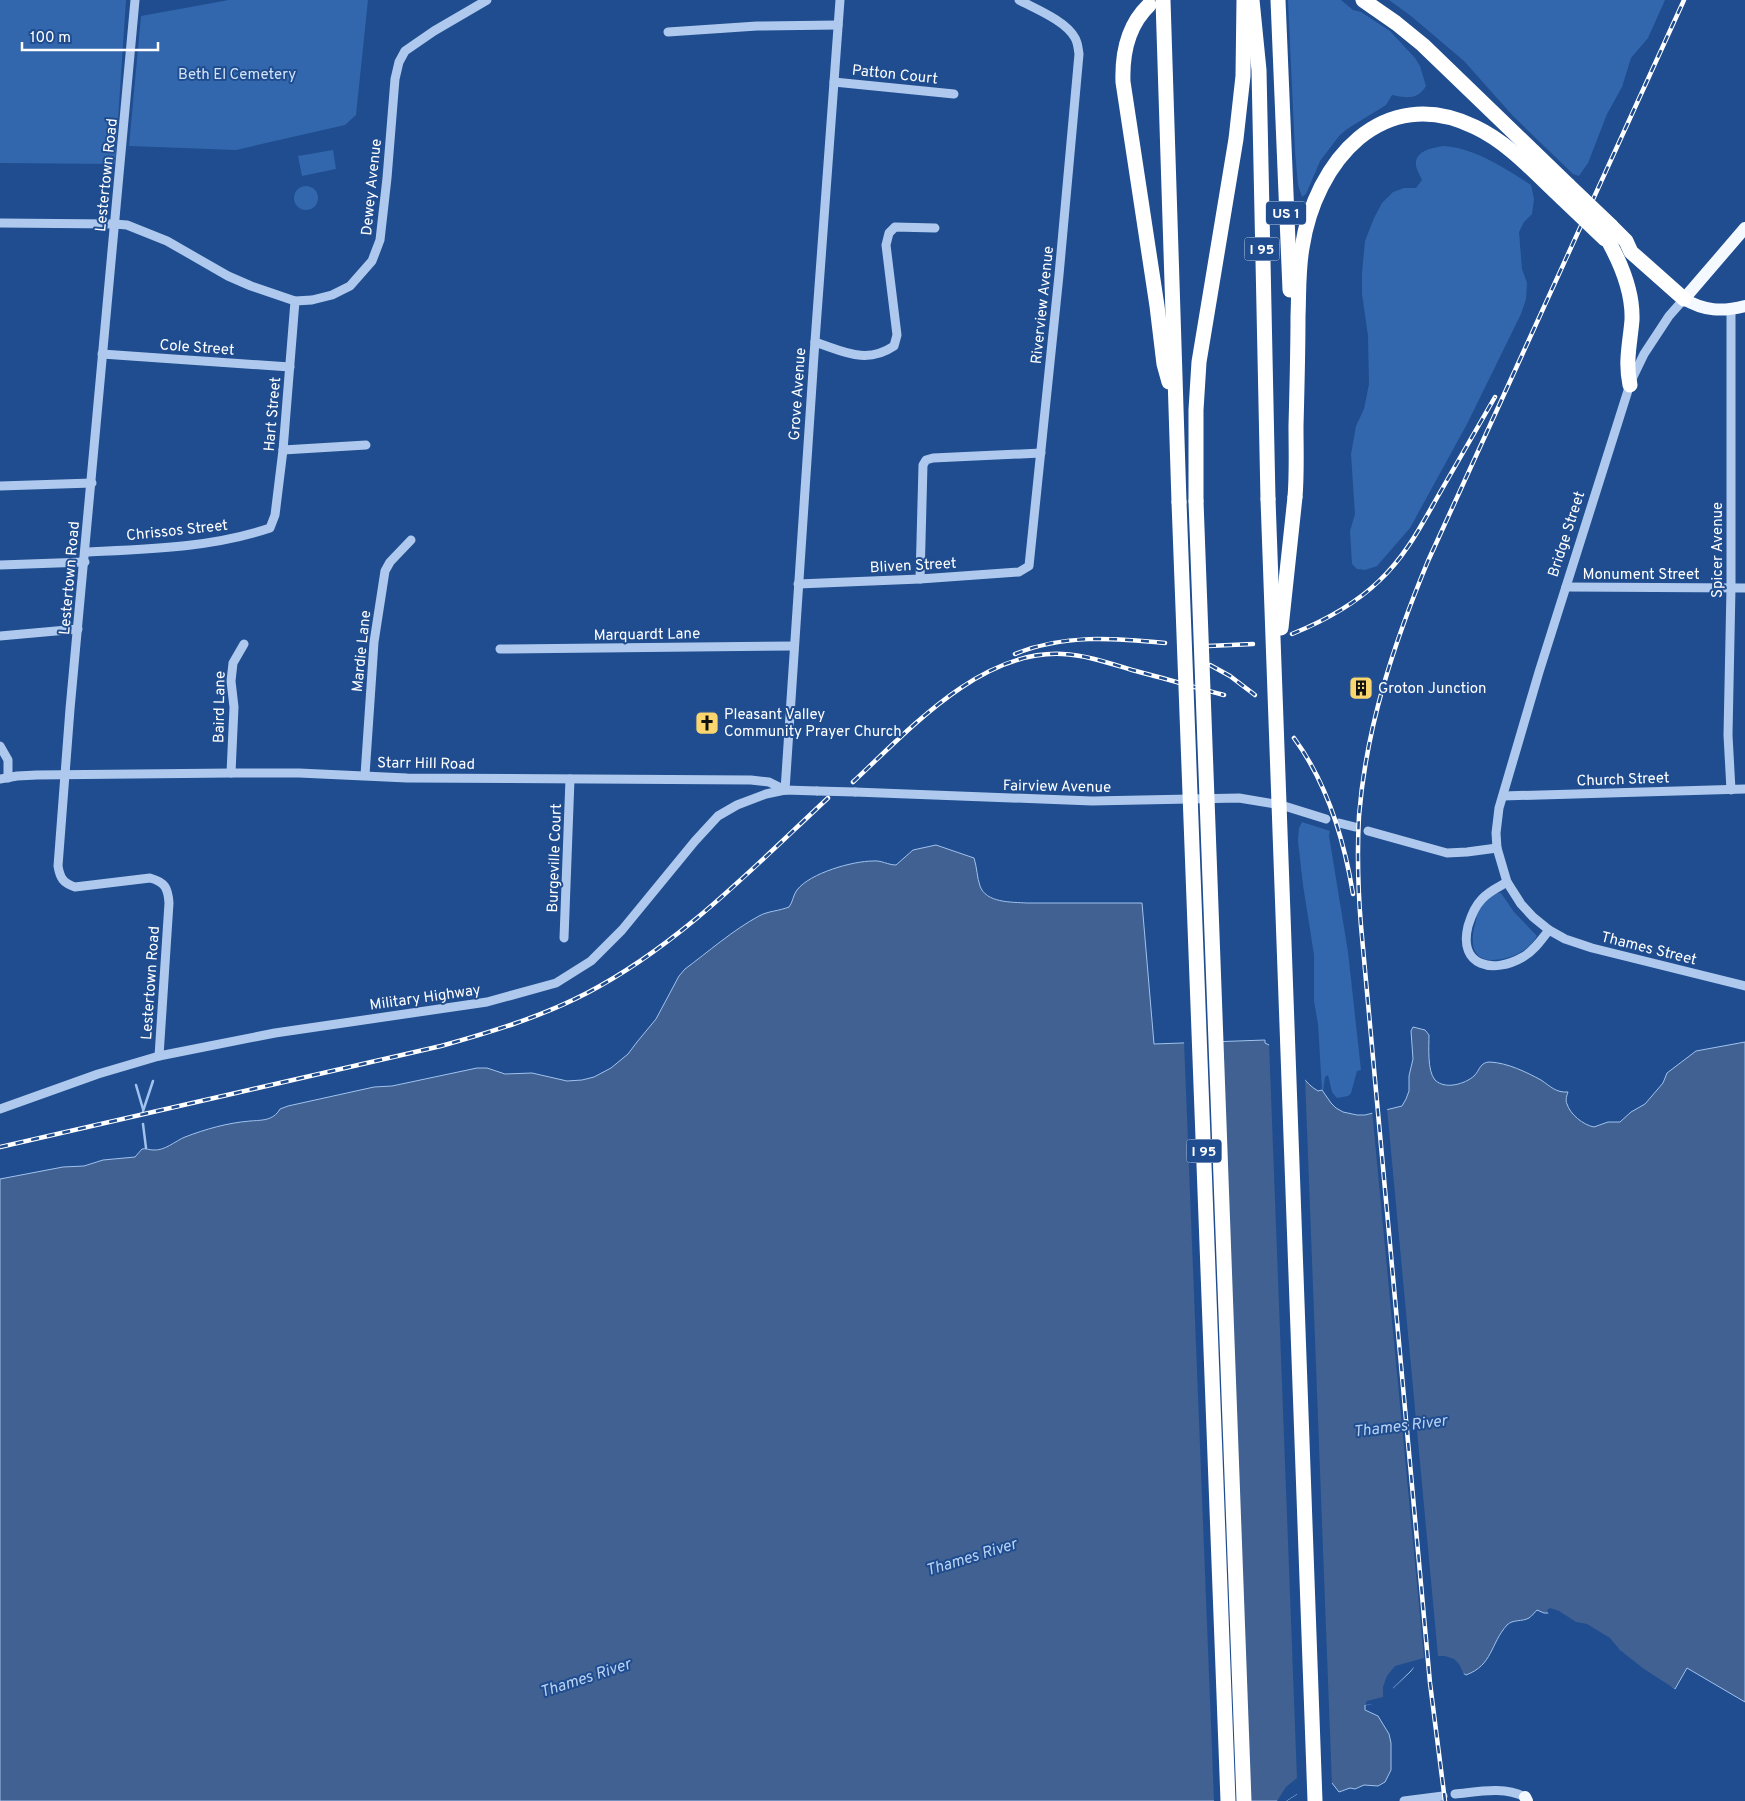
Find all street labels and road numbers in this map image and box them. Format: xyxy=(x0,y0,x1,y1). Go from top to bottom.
street label: Patton Court xyxy=(851,62,939,89)
street label: Lestertown Road xyxy=(92,117,123,233)
street label: Dewey Avenue xyxy=(358,138,387,237)
road number: US 1 xyxy=(1266,202,1306,224)
road number: I 95 xyxy=(1244,238,1280,260)
street label: Riverview Avenue xyxy=(1028,245,1059,365)
street label: Cole Street xyxy=(159,336,235,361)
street label: Grove Avenue xyxy=(786,347,811,441)
street label: Hart Street xyxy=(261,376,286,452)
street label: Bridge Street xyxy=(1545,489,1590,580)
street label: Spicer Avenue xyxy=(1709,502,1728,598)
street label: Chrissos Street xyxy=(125,517,229,546)
street label: Lestertown Road xyxy=(56,520,85,636)
street label: Bliven Street xyxy=(869,555,957,578)
street label: Monument Street xyxy=(1582,566,1700,585)
street label: Mardie Lane xyxy=(349,609,376,693)
street label: Marquardt Lane xyxy=(594,625,700,646)
street label: Baird Lane xyxy=(210,671,231,743)
street label: Starr Hill Road xyxy=(377,754,475,775)
street label: Church Street xyxy=(1576,769,1670,792)
street label: Fairview Avenue xyxy=(1003,777,1111,798)
street label: Burgeville Court xyxy=(544,803,567,913)
street label: Lestertown Road xyxy=(138,926,165,1041)
street label: Thames Street xyxy=(1599,928,1699,971)
street label: Military Highway xyxy=(368,981,482,1016)
road number: I 95 xyxy=(1186,1140,1222,1162)

